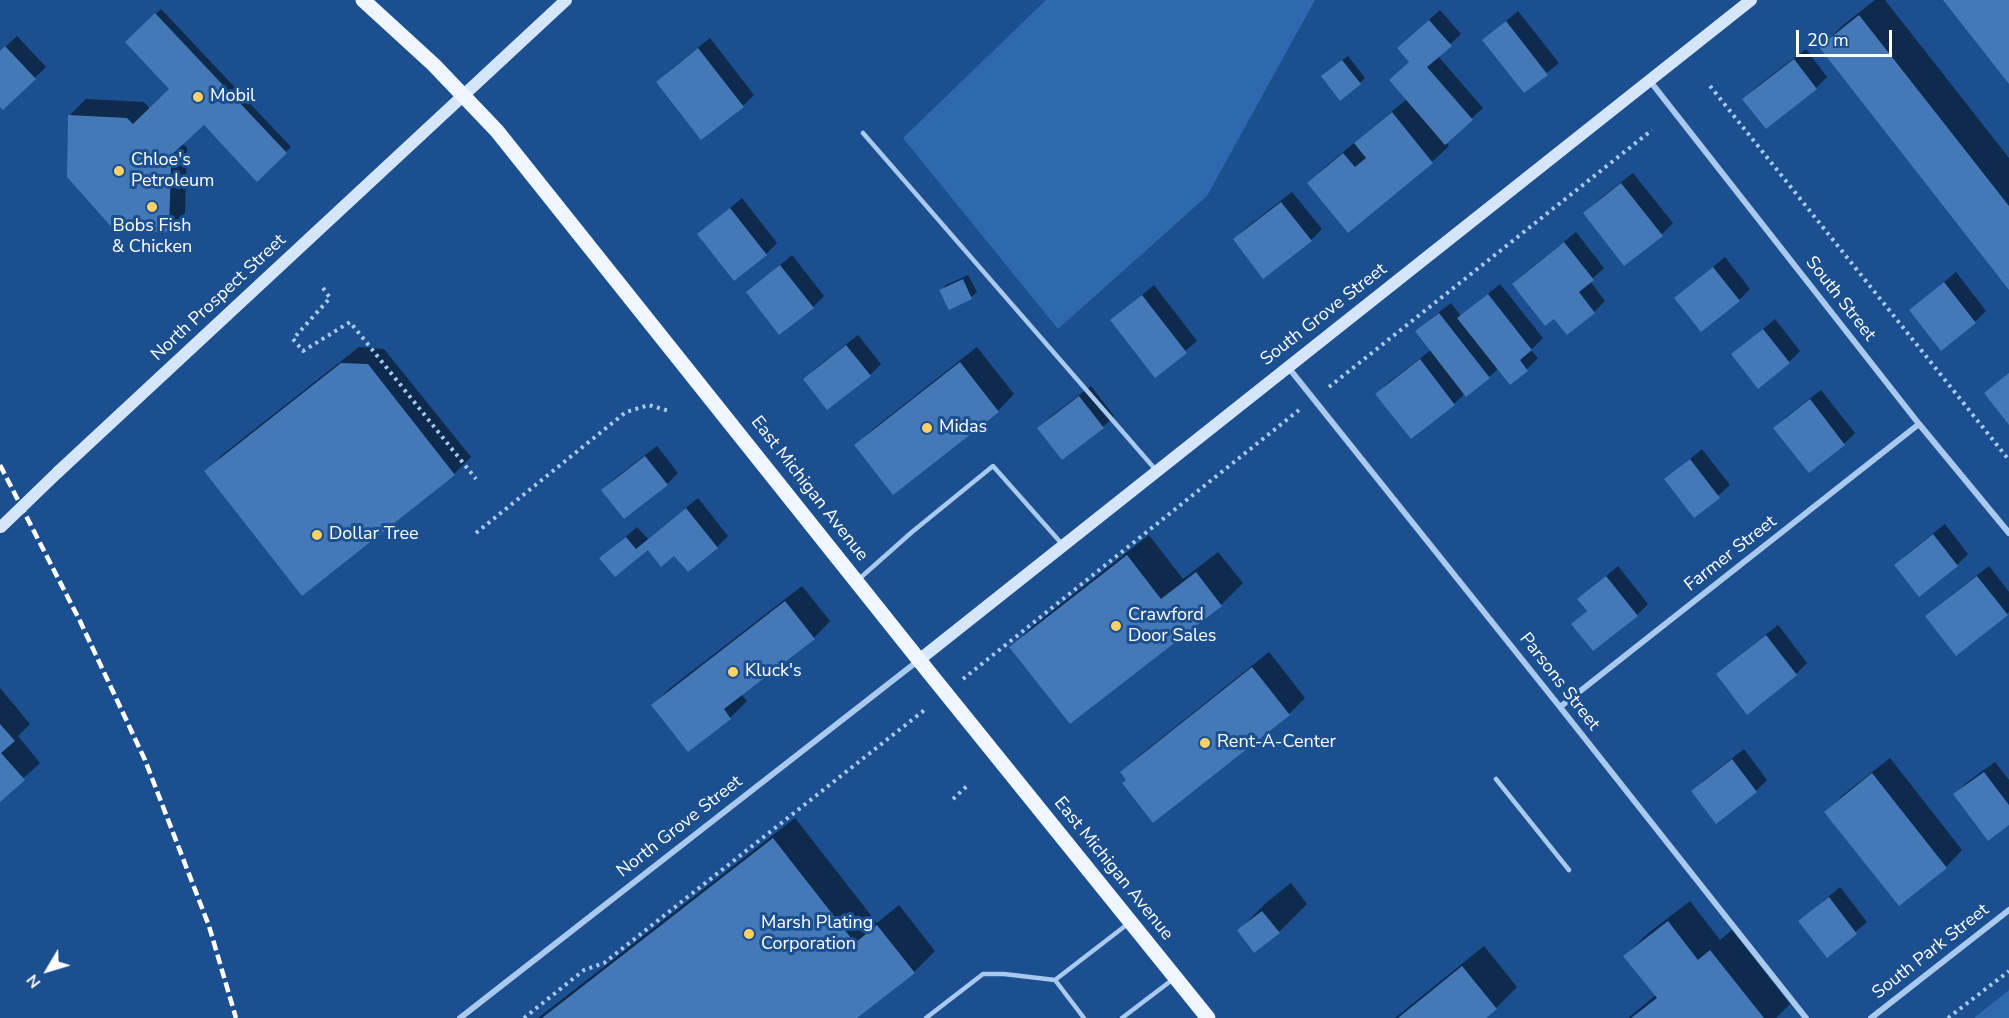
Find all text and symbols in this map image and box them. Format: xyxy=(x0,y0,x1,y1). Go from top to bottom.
scale bar xyxy=(1799,18,1895,56)
text: 20 m xyxy=(1807,28,1849,52)
place label: Mobil xyxy=(210,86,255,108)
marker: Mobil xyxy=(191,90,205,104)
place label: Chloe's Petroleum xyxy=(131,150,215,192)
marker: Chloe's Petroleum xyxy=(112,164,126,178)
marker: Bobs Fish & Chicken xyxy=(145,200,159,214)
place label: Bobs Fish & Chicken xyxy=(112,216,192,258)
street label: North Prospect Street xyxy=(147,230,291,366)
street label: South Street xyxy=(1800,252,1880,346)
street label: South Grove Street xyxy=(1257,259,1391,371)
street label: East Michigan Avenue xyxy=(746,412,872,566)
place label: Midas xyxy=(939,417,987,439)
marker: Midas xyxy=(920,421,934,435)
street label: Farmer Street xyxy=(1681,511,1781,597)
place label: Dollar Tree xyxy=(329,524,419,546)
marker: Dollar Tree xyxy=(310,528,324,542)
place label: Crawford Door Sales xyxy=(1128,605,1217,648)
marker: Crawford Door Sales xyxy=(1109,619,1123,633)
street label: Parsons Street xyxy=(1514,629,1604,735)
place label: Kluck's xyxy=(745,661,802,683)
marker: Kluck's xyxy=(726,665,740,679)
place label: Rent-A-Center xyxy=(1217,732,1336,754)
marker: Rent-A-Center xyxy=(1198,736,1212,750)
street label: North Grove Street xyxy=(613,771,747,883)
street label: East Michigan Avenue xyxy=(1049,793,1177,945)
street label: South Park Street xyxy=(1868,900,1994,1004)
place label: Marsh Plating Corporation xyxy=(761,913,873,956)
marker: Marsh Plating Corporation xyxy=(742,927,756,941)
north arrow xyxy=(18,940,78,1000)
text: N xyxy=(21,970,46,993)

